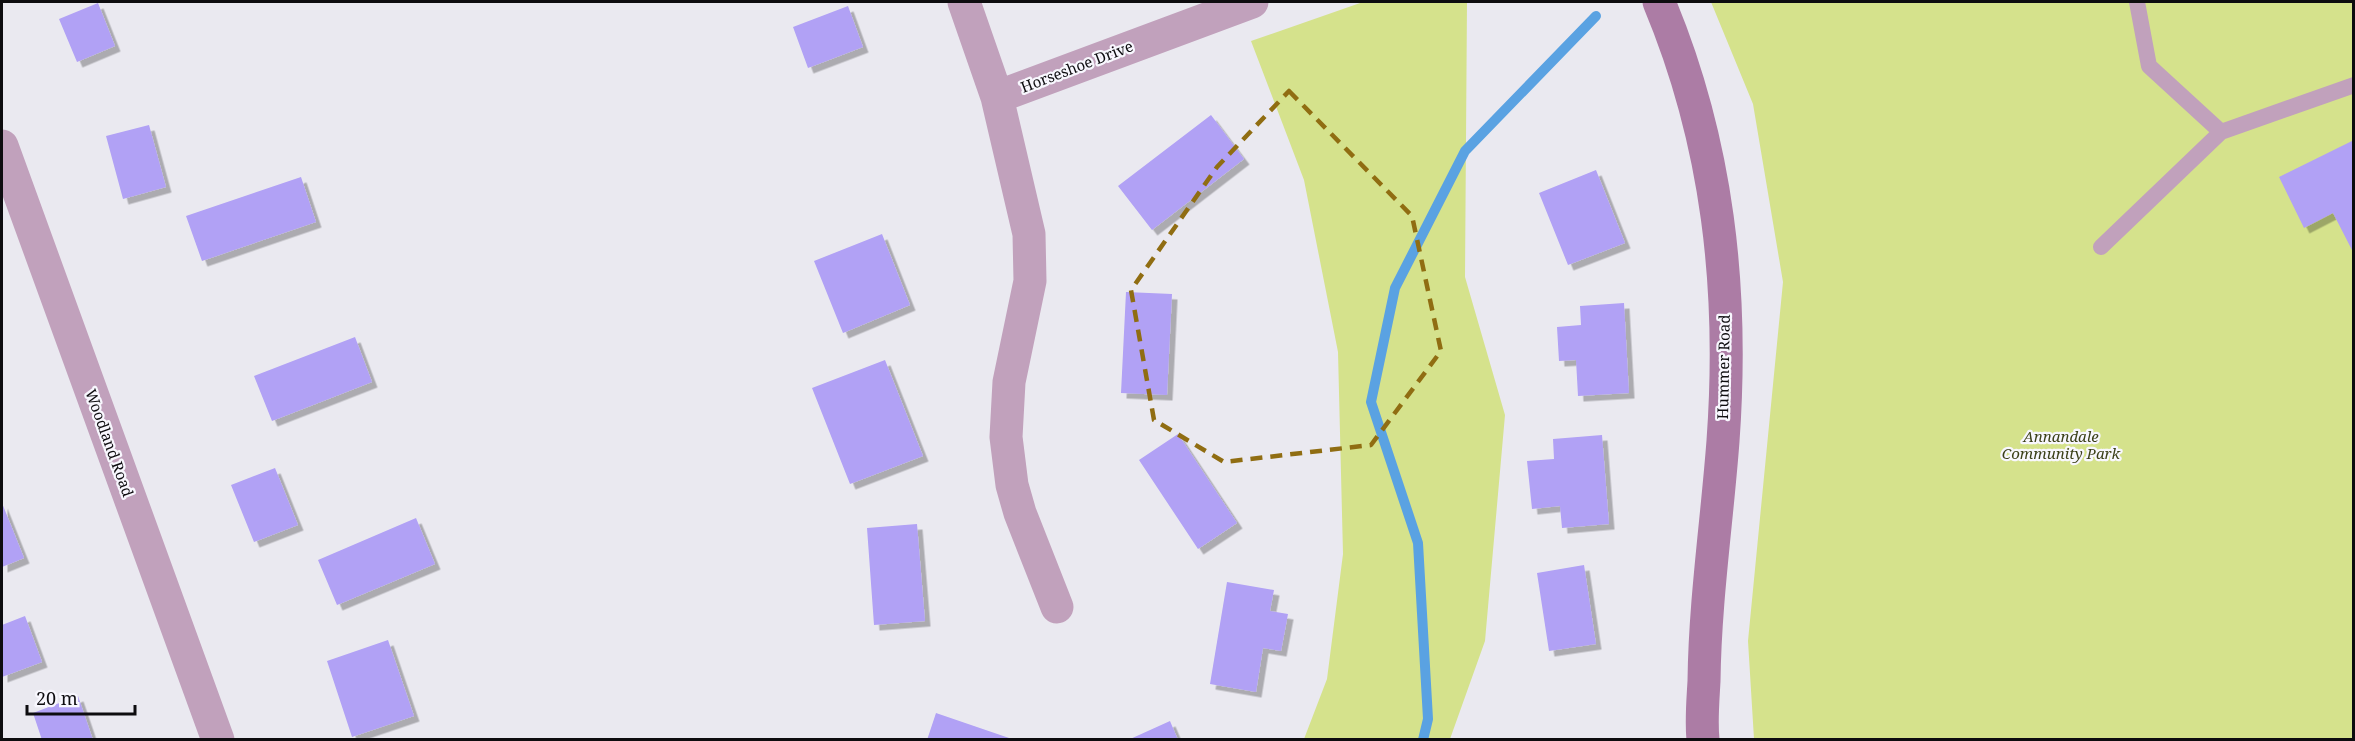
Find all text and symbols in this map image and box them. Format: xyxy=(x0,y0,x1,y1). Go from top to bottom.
street label: Horseshoe Drive xyxy=(1018,35,1136,97)
street label: Hummer Road xyxy=(1712,314,1734,420)
street label: Woodland Road xyxy=(81,386,139,499)
park label: Annandale Community Park xyxy=(2002,426,2121,463)
scale bar xyxy=(27,678,135,716)
text: 20 m xyxy=(36,686,78,710)

